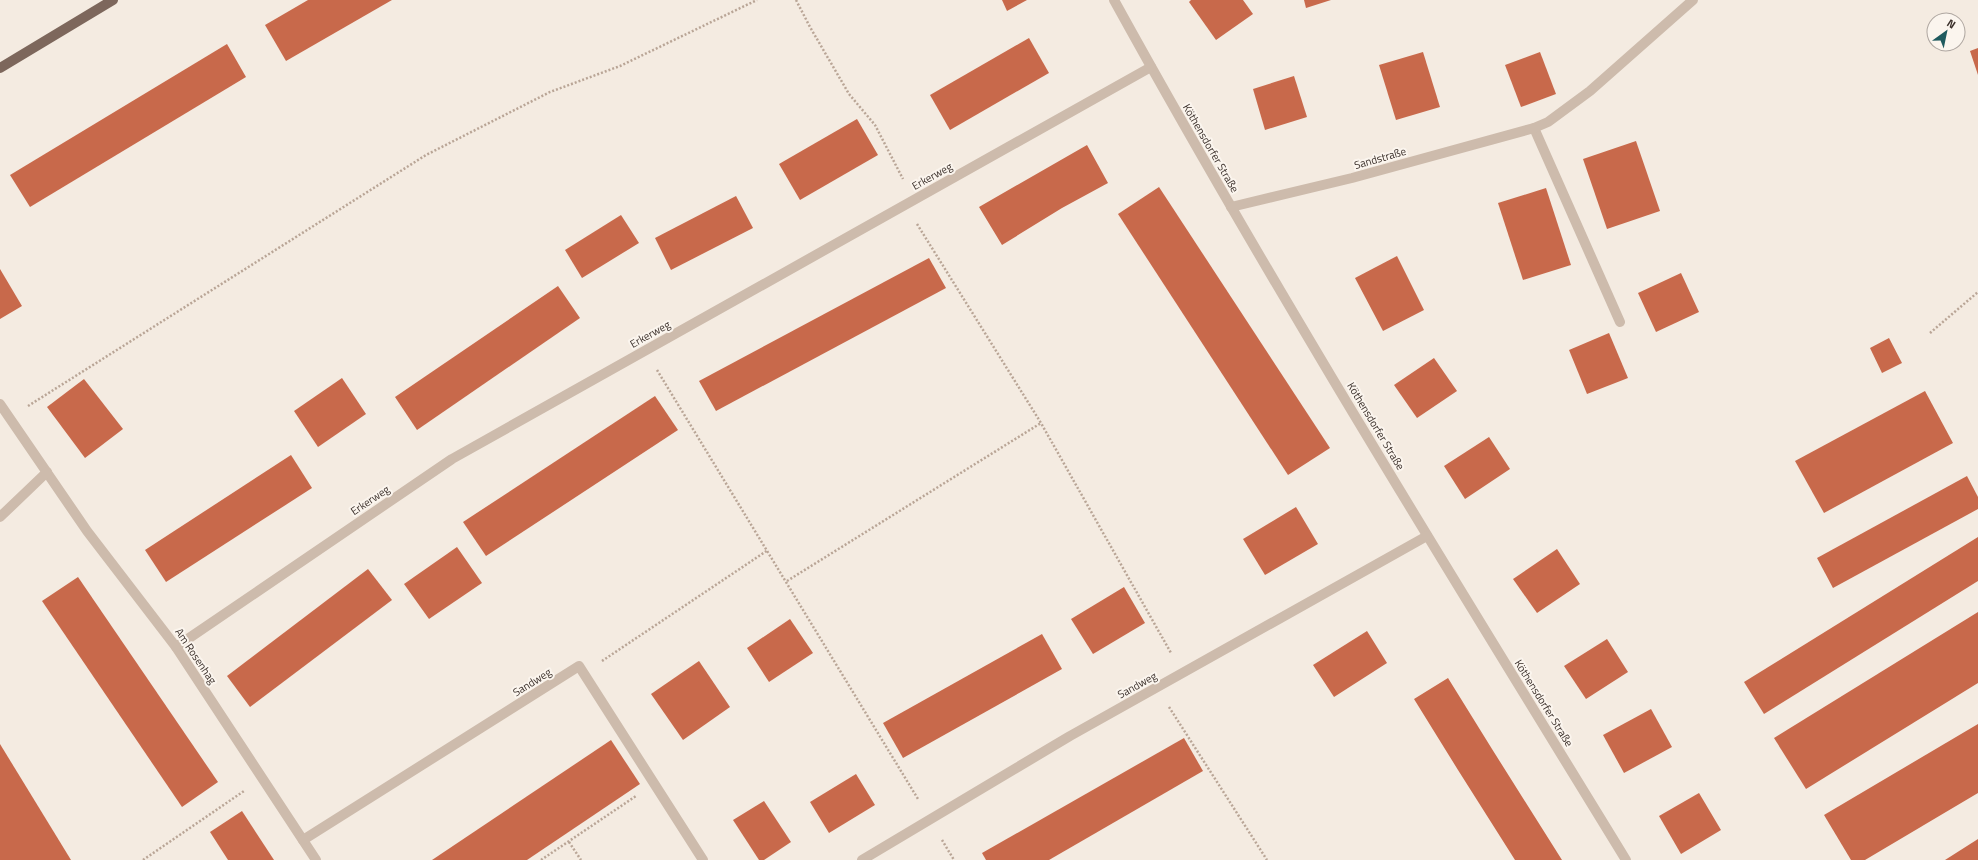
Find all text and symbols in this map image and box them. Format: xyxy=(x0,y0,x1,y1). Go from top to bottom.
north arrow xyxy=(1926,12,1966,52)
text: N xyxy=(1944,15,1959,32)
street label: Köthensdorfer Straße xyxy=(1179,101,1243,196)
street label: Sandstraße xyxy=(1352,143,1408,173)
street label: Erkerweg xyxy=(909,158,955,194)
street label: Erkerweg xyxy=(627,316,673,352)
street label: Köthensdorfer Straße xyxy=(1343,379,1409,473)
street label: Erkerweg xyxy=(347,481,393,519)
street label: Am Rosenhag xyxy=(171,625,221,687)
street label: Köthensdorfer Straße xyxy=(1511,656,1577,750)
street label: Sandweg xyxy=(510,664,555,700)
street label: Sandweg xyxy=(1114,667,1160,702)

